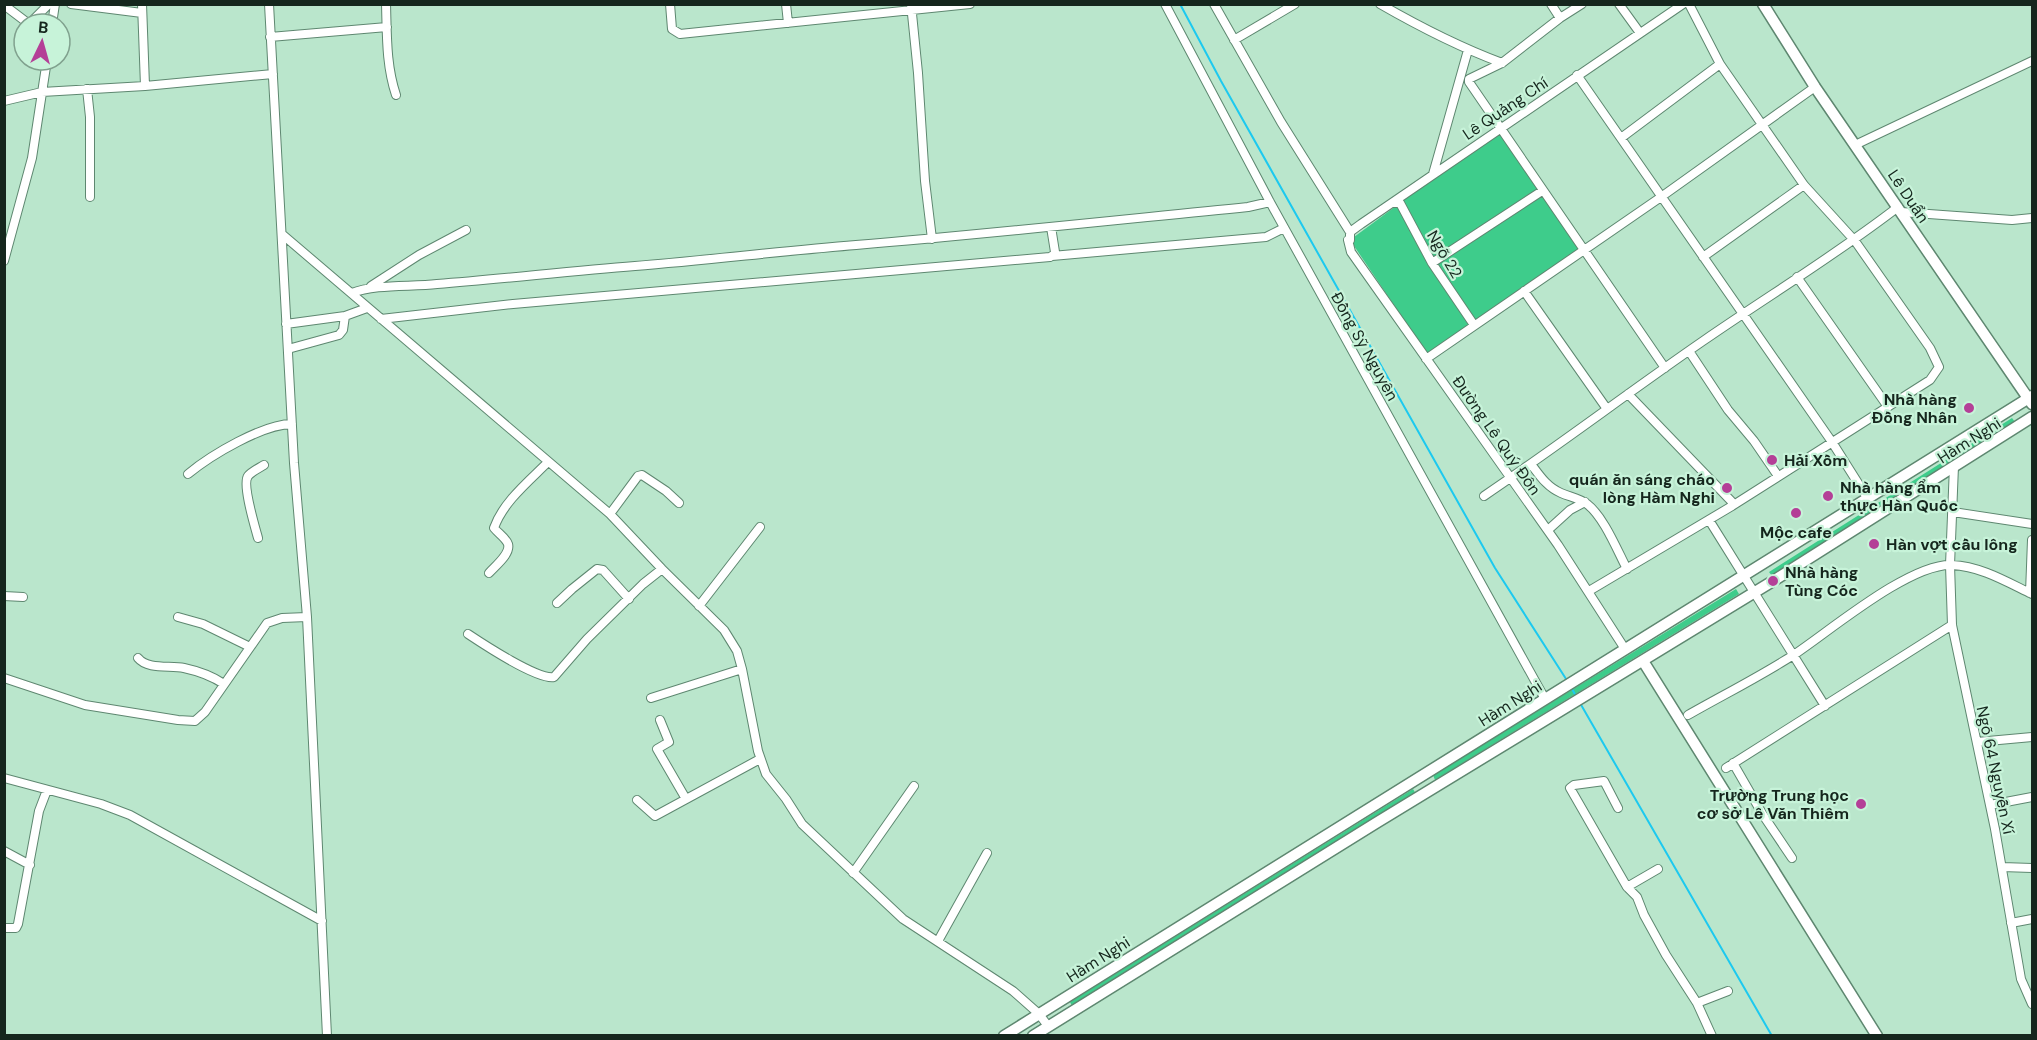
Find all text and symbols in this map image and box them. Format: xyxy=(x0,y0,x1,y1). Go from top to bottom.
north arrow xyxy=(12,12,72,72)
text: B xyxy=(37,17,49,38)
street label: Lê Quảng Chí xyxy=(1459,72,1552,145)
street label: Lê Duẩn xyxy=(1883,166,1934,227)
street label: Ngõ 22 xyxy=(1422,227,1467,282)
street label: Đồng Sỹ Nguyên xyxy=(1326,288,1403,404)
street label: Đường Lê Quý Đôn xyxy=(1448,371,1546,499)
place label: Nhà hàng Đồng Nhân xyxy=(1872,389,1957,428)
marker: Nhà hàng Đồng Nhân xyxy=(1962,401,1976,415)
street label: Hàm Nghi xyxy=(1934,413,2005,468)
place label: Hải Xồm xyxy=(1784,450,1847,471)
marker: Hải Xồm xyxy=(1765,453,1779,467)
place label: quán ăn sáng cháo lòng Hàm Nghi xyxy=(1569,469,1715,508)
place label: Nhà hàng ẩm thực Hàn Quốc xyxy=(1840,477,1958,516)
marker: quán ăn sáng cháo lòng Hàm Nghi xyxy=(1720,481,1734,495)
marker: Nhà hàng ẩm thực Hàn Quốc xyxy=(1821,489,1835,503)
marker: Mộc cafe xyxy=(1789,506,1803,520)
place label: Mộc cafe xyxy=(1760,522,1832,543)
place label: Hàn vợt cầu lông xyxy=(1886,534,2018,555)
marker: Hàn vợt cầu lông xyxy=(1867,537,1881,551)
place label: Nhà hàng Tùng Cóc xyxy=(1785,562,1858,601)
marker: Nhà hàng Tùng Cóc xyxy=(1766,574,1780,588)
street label: Hàm Nghi xyxy=(1475,676,1546,731)
street label: Ngõ 64 Nguyễn Xí xyxy=(1972,704,2019,837)
place label: Trường Trung học cơ sở Lê Văn Thiêm xyxy=(1697,785,1849,824)
marker: Trường Trung học cơ sở Lê Văn Thiêm xyxy=(1854,797,1868,811)
street label: Hàm Nghi xyxy=(1063,932,1134,987)

